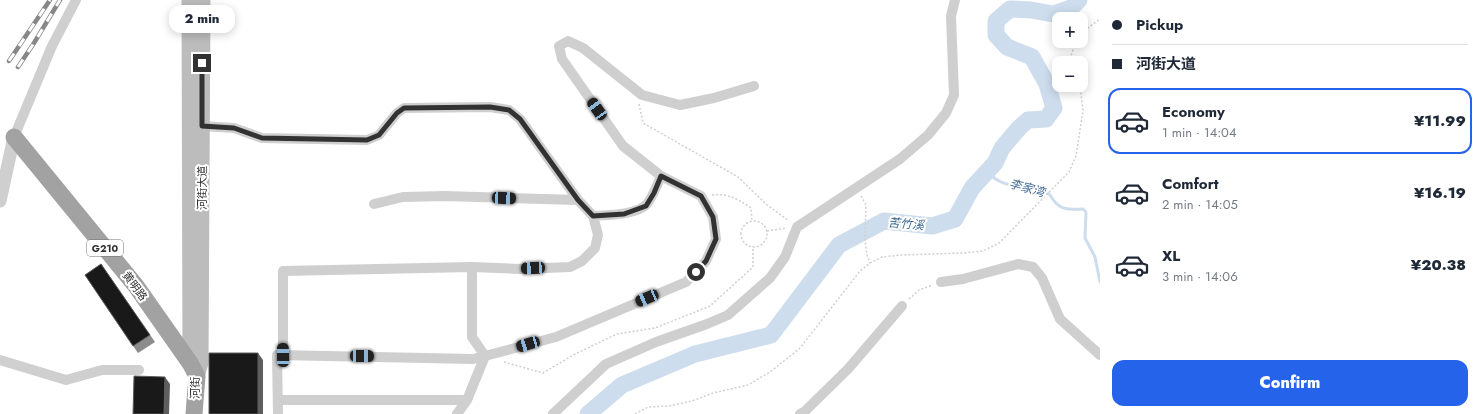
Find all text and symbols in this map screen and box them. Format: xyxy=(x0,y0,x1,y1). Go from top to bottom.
callout: 2 min xyxy=(169,5,235,33)
text: 2 min xyxy=(185,9,219,28)
map controls xyxy=(1052,12,1088,92)
button: + xyxy=(1052,12,1088,48)
text: Pickup xyxy=(1136,14,1183,36)
text: 河街大道 xyxy=(1136,53,1196,75)
route end xyxy=(193,54,211,72)
button: − xyxy=(1052,56,1088,92)
car xyxy=(585,96,609,122)
text: Economy xyxy=(1162,101,1225,123)
icon: car xyxy=(1114,103,1150,139)
text: ¥11.99 xyxy=(1414,110,1466,132)
text: 1 min · 14:04 xyxy=(1162,123,1237,142)
street label: 河街大道 xyxy=(194,166,210,210)
text: Comfort xyxy=(1162,173,1219,195)
water label: 李家湾 xyxy=(1007,174,1049,202)
icon: car xyxy=(1114,175,1150,211)
text: ¥16.19 xyxy=(1414,182,1466,204)
car xyxy=(492,192,516,204)
text: 2 min · 14:05 xyxy=(1162,195,1238,214)
water label: 苦竹溪 xyxy=(887,213,927,235)
road number: G210 xyxy=(87,240,123,256)
text: XL xyxy=(1162,245,1180,267)
icon: car xyxy=(1114,247,1150,283)
text: ¥20.38 xyxy=(1411,254,1466,276)
car xyxy=(521,261,545,275)
route start xyxy=(687,263,705,281)
text: 3 min · 14:06 xyxy=(1162,267,1238,286)
street label: 黄明路 xyxy=(119,268,151,304)
car xyxy=(634,288,660,308)
car xyxy=(515,335,541,353)
car xyxy=(277,343,289,367)
car xyxy=(350,350,374,362)
button: Confirm xyxy=(1112,360,1468,406)
street label: 河街 xyxy=(187,377,203,399)

